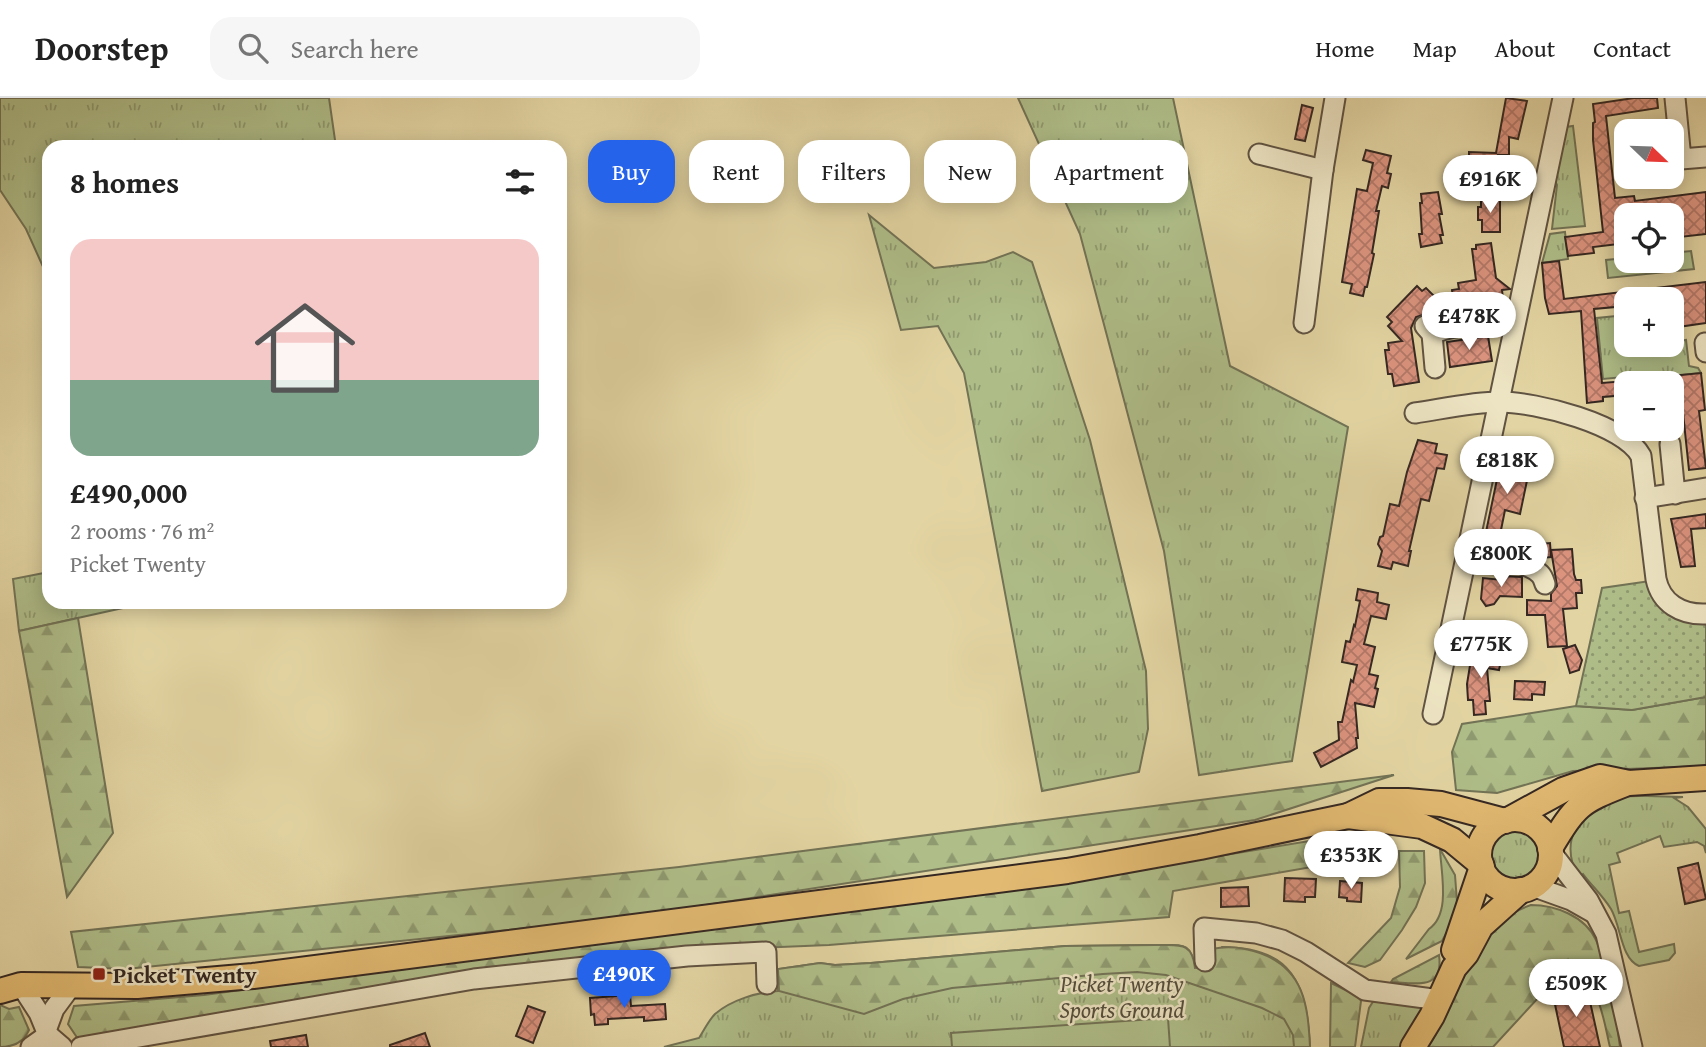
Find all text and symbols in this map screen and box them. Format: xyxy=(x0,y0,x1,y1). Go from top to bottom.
search box xyxy=(210,17,700,80)
text: Doorstep xyxy=(35,24,168,72)
icon: search xyxy=(234,29,272,67)
text: Search here xyxy=(290,29,419,68)
text: Home xyxy=(1316,31,1375,66)
text: Map xyxy=(1413,31,1457,66)
text: About xyxy=(1495,31,1555,66)
text: Contact xyxy=(1593,31,1671,66)
north arrow xyxy=(1614,119,1684,189)
map controls xyxy=(1614,119,1684,441)
chip: Buy xyxy=(588,140,675,203)
chip: Rent xyxy=(689,140,784,203)
chip: Filters xyxy=(798,140,910,203)
chip: New xyxy=(924,140,1016,203)
chip: Apartment xyxy=(1030,140,1188,203)
pin: £916K xyxy=(1441,156,1539,215)
text: 8 homes xyxy=(70,160,179,204)
text: £916K xyxy=(1459,161,1521,194)
icon: filters xyxy=(501,163,539,201)
button: locate xyxy=(1614,203,1684,273)
icon: home xyxy=(242,285,368,411)
button: + xyxy=(1614,287,1684,357)
pin: £478K xyxy=(1420,292,1518,352)
text: £478K xyxy=(1438,298,1500,331)
button: − xyxy=(1614,371,1684,441)
pin: £818K xyxy=(1458,436,1556,496)
text: £818K xyxy=(1476,442,1538,475)
text: £490,000 xyxy=(70,470,187,514)
text: 2 rooms · 76 m² xyxy=(70,514,214,547)
pin: £800K xyxy=(1452,530,1550,589)
text: £800K xyxy=(1470,535,1532,568)
text: Picket Twenty xyxy=(70,547,206,580)
pin: £775K xyxy=(1432,620,1530,680)
text: £775K xyxy=(1450,626,1512,659)
pin: £353K xyxy=(1302,832,1400,891)
text: £353K xyxy=(1320,837,1382,870)
pin: £490K xyxy=(575,950,673,1010)
text: £490K xyxy=(593,956,655,989)
place label: Picket Twenty xyxy=(113,958,257,991)
pin: £509K xyxy=(1527,960,1625,1019)
text: £509K xyxy=(1545,965,1607,998)
marker: Picket Twenty xyxy=(91,966,107,982)
park label: Picket Twenty Sports Ground xyxy=(1059,967,1184,1026)

